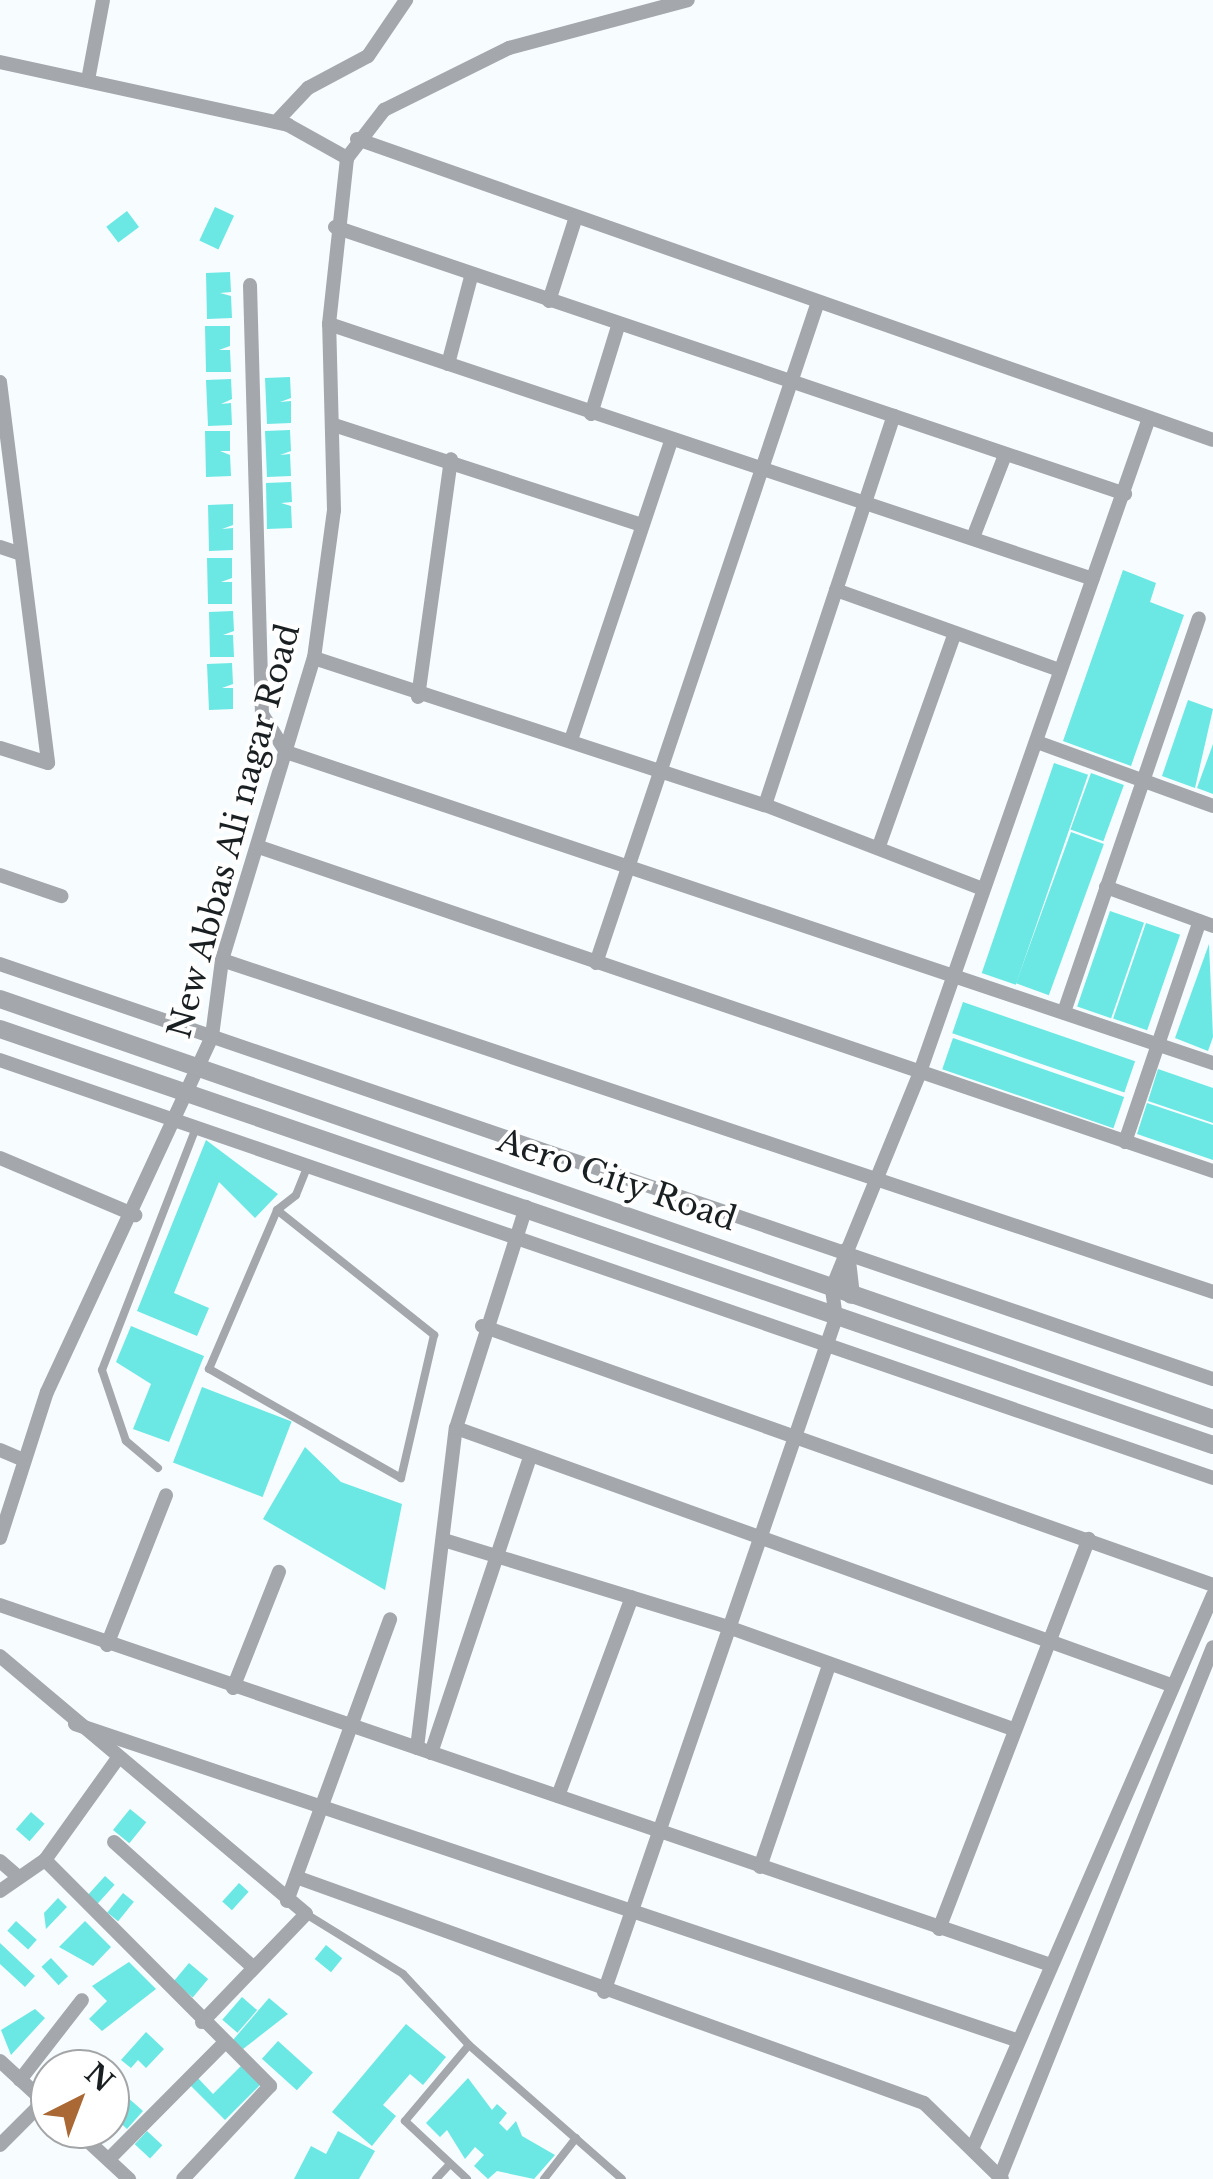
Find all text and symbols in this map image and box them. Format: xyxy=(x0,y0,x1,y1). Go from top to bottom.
street label: New Abbas Ali nagar Road xyxy=(160,617,308,1045)
street label: Aero City Road xyxy=(492,1121,742,1239)
north arrow xyxy=(30,2049,130,2149)
text: N xyxy=(78,2056,121,2100)

